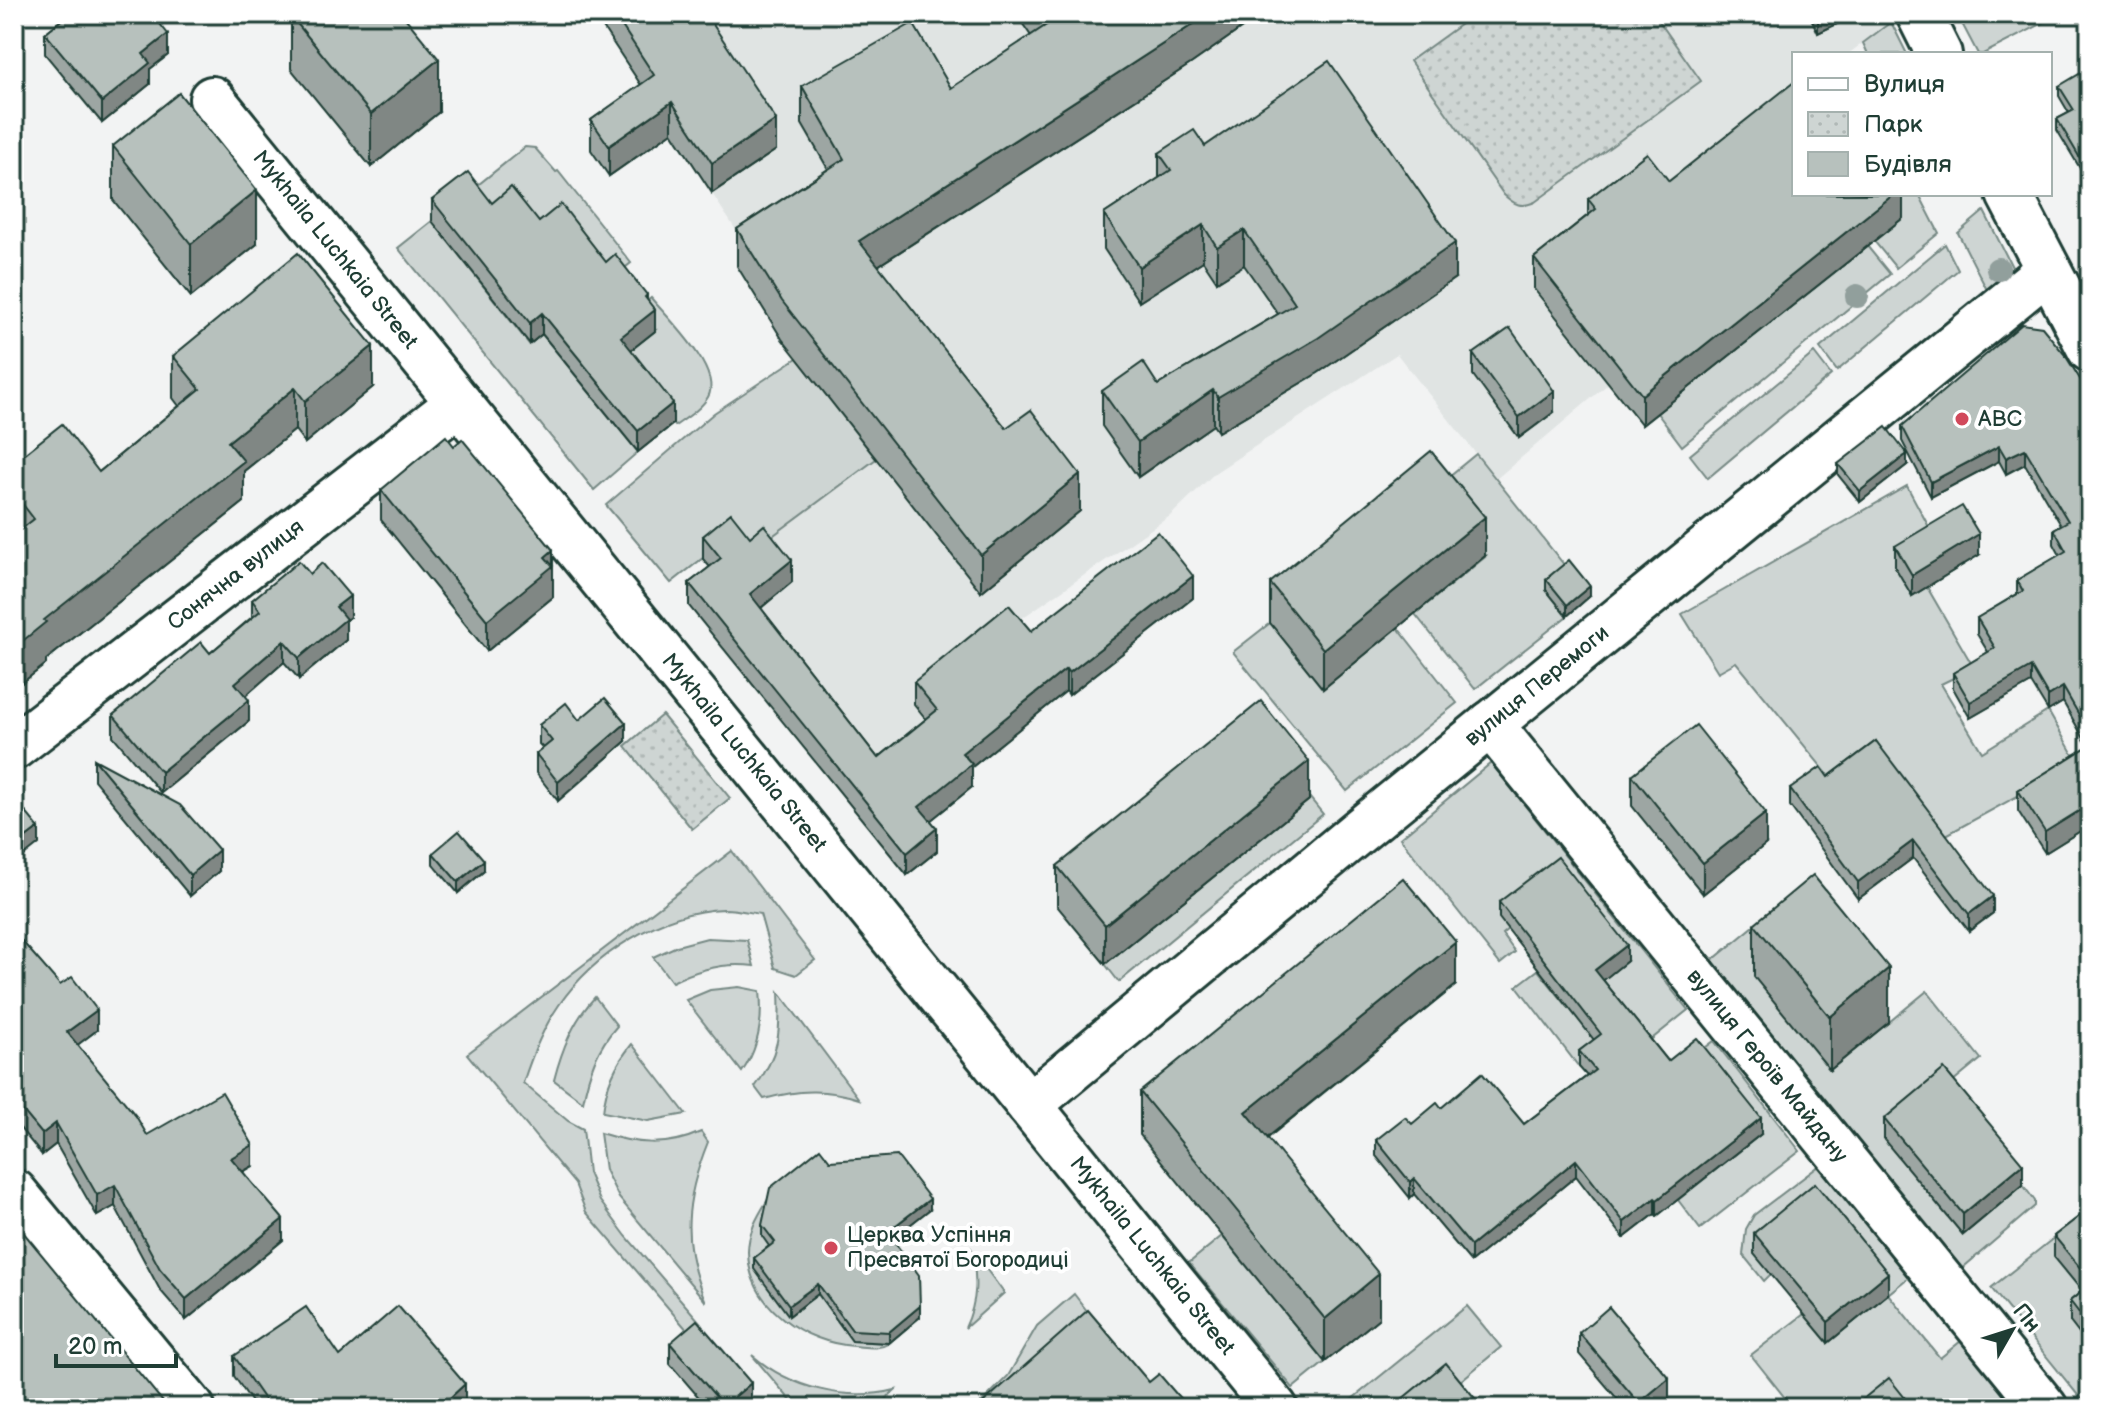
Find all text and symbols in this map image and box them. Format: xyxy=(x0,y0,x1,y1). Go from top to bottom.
legend xyxy=(1792,52,2052,196)
text: Вулиця xyxy=(1864,70,1945,99)
text: Парк xyxy=(1864,110,1923,139)
street label: Mykhaila Luchkaia Street xyxy=(247,145,424,355)
text: Будівля xyxy=(1864,150,1952,179)
place label: ABC xyxy=(1978,406,2022,433)
marker: ABC xyxy=(1953,410,1971,428)
street label: Сонячна вулиця xyxy=(163,513,309,637)
street label: вулиця Перемоги xyxy=(1459,620,1615,752)
street label: Mykhaila Luchkaia Street xyxy=(656,648,833,858)
street label: вулиця Героїв Майдану xyxy=(1681,964,1853,1168)
street label: Mykhaila Luchkaia Street xyxy=(1064,1151,1241,1361)
place label: Церква Успіння Пресвятої Богородиці xyxy=(847,1222,1069,1274)
marker: Церква Успіння Пресвятої Богородиці xyxy=(822,1239,840,1257)
north arrow xyxy=(1972,1290,2052,1370)
text: Пн xyxy=(2007,1298,2046,1338)
scale bar xyxy=(56,1318,176,1368)
text: 20 m xyxy=(68,1332,123,1361)

